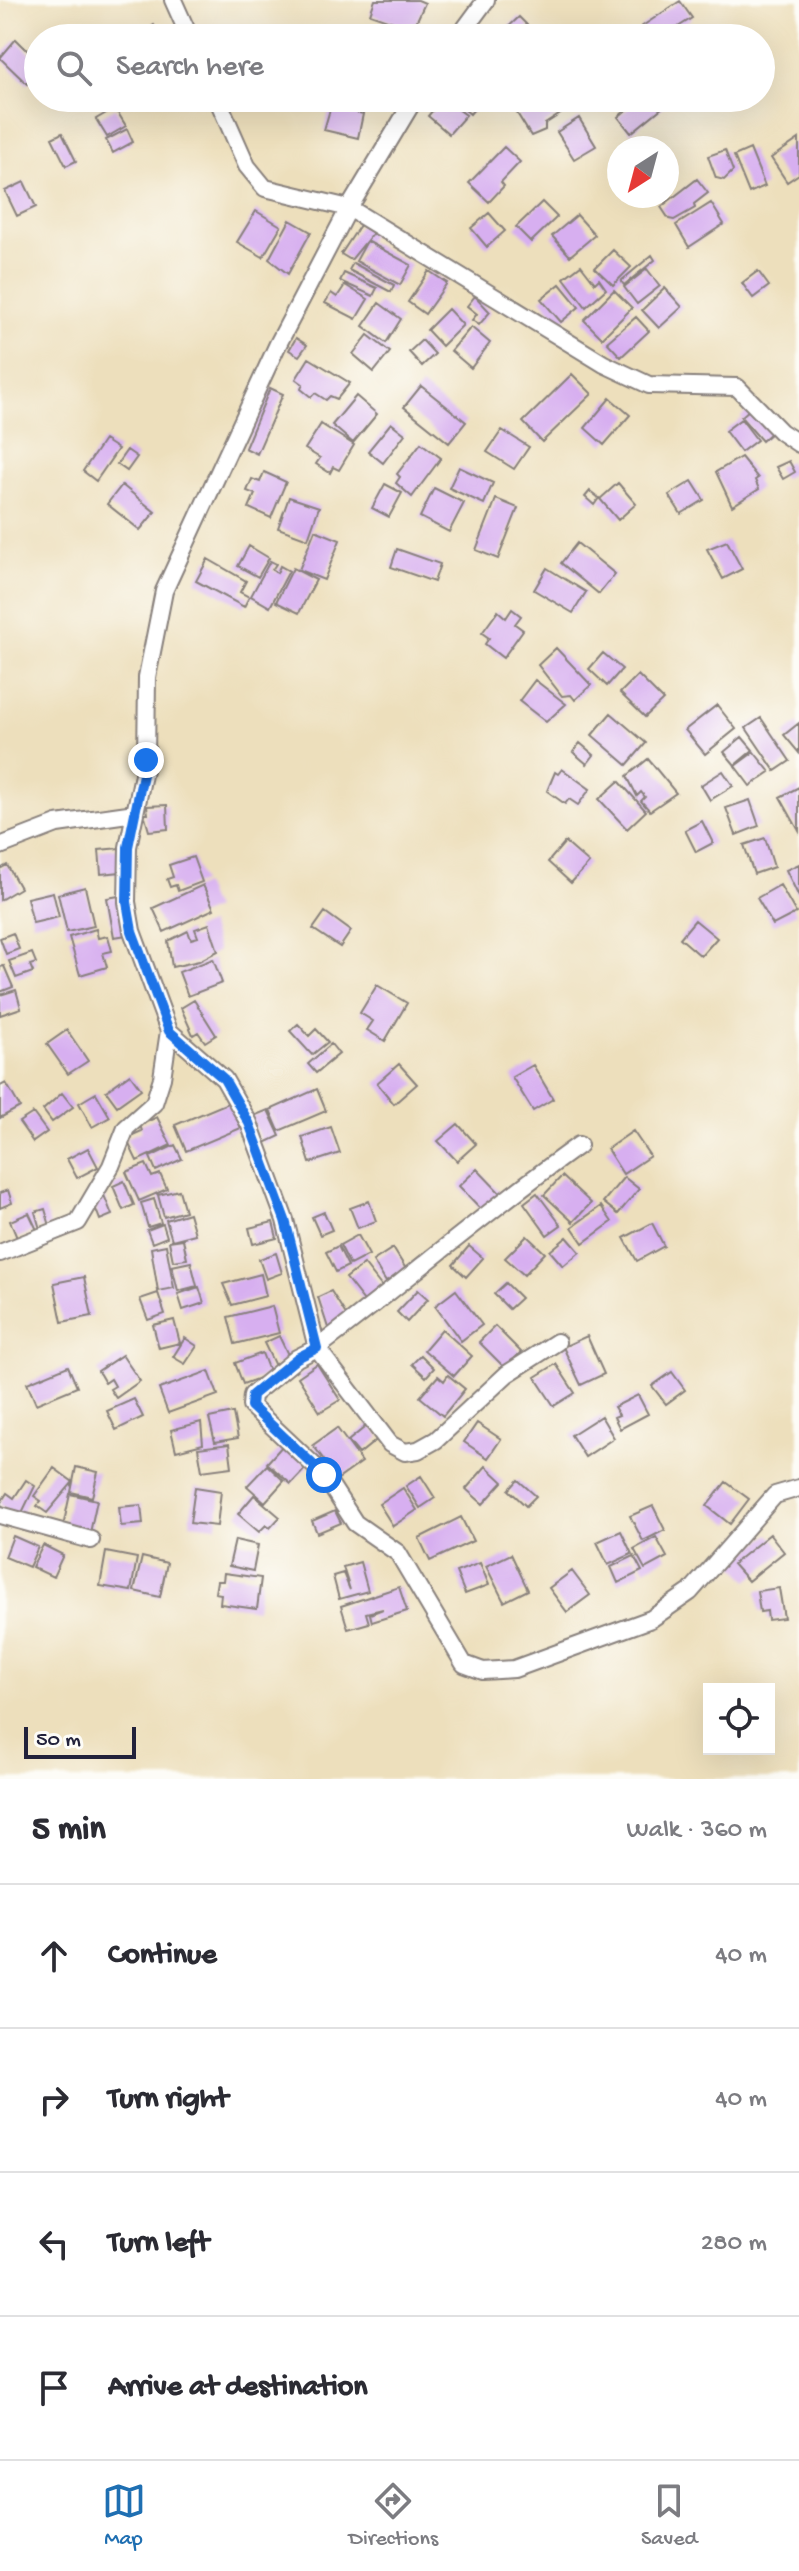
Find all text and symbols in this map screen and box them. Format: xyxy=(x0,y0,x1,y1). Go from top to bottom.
search box xyxy=(24,24,775,112)
icon: search xyxy=(52,46,96,90)
text: Search here xyxy=(116,51,264,86)
north arrow xyxy=(607,136,679,208)
route end xyxy=(128,742,164,778)
route start xyxy=(306,1457,342,1493)
map controls xyxy=(703,1683,775,1755)
button: locate xyxy=(703,1683,775,1755)
scale bar xyxy=(24,1723,136,1759)
text: 50 m xyxy=(36,1728,81,1754)
text: 5 min xyxy=(32,1811,106,1851)
text: Walk · 360 m xyxy=(627,1816,767,1847)
icon: ahead xyxy=(32,1934,76,1978)
text: Continue xyxy=(108,1939,217,1974)
text: 40 m xyxy=(715,1941,767,1972)
icon: right xyxy=(32,2078,76,2122)
text: Turn right xyxy=(108,2083,228,2118)
text: 40 m xyxy=(715,2085,767,2116)
icon: left xyxy=(32,2222,76,2266)
text: Turn left xyxy=(108,2227,209,2262)
text: 280 m xyxy=(701,2229,767,2260)
icon: arrive xyxy=(32,2366,76,2410)
text: Arrive at destination xyxy=(108,2371,368,2406)
tab: Map xyxy=(102,2479,146,2553)
tab: Directions xyxy=(349,2479,438,2553)
tab: Saved xyxy=(641,2479,697,2553)

